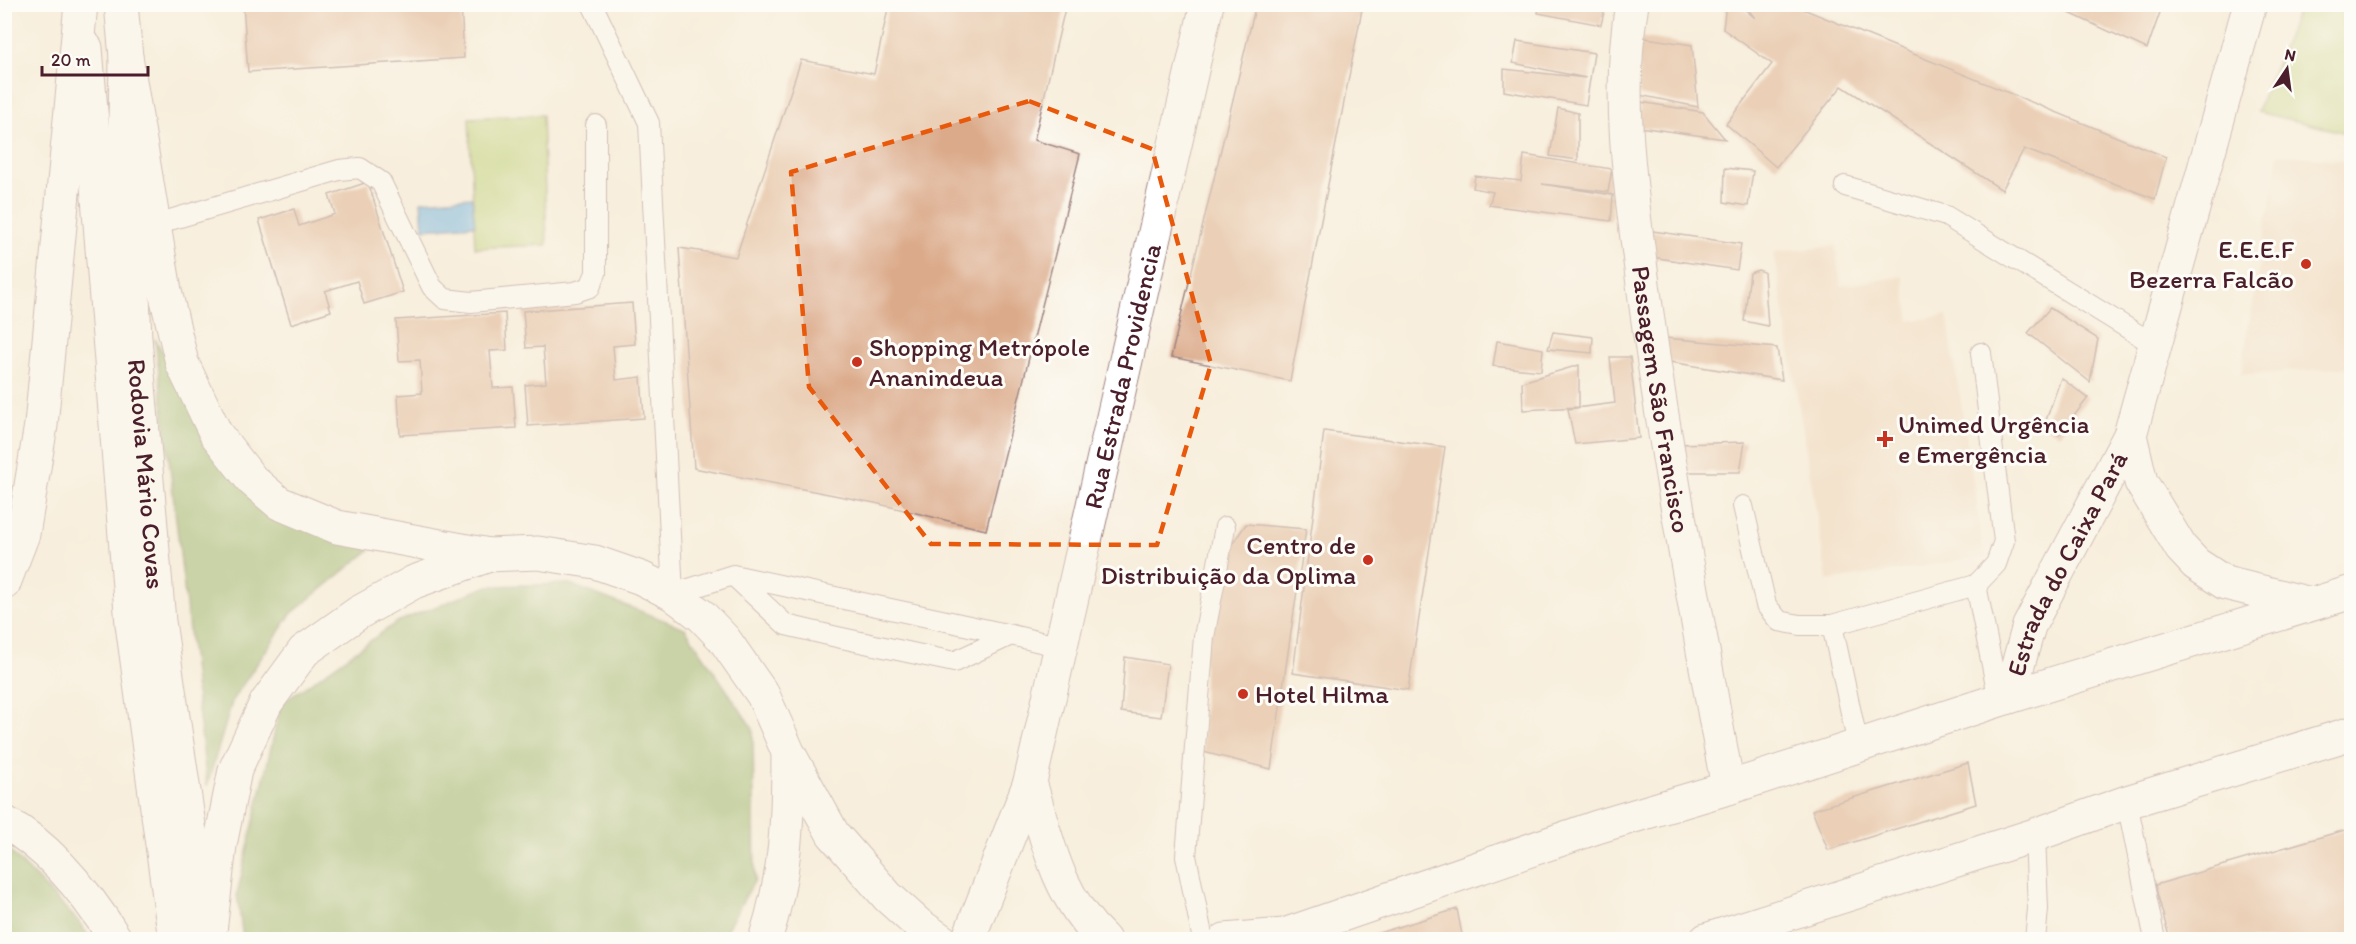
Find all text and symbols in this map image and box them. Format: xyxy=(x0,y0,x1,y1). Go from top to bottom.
scale bar xyxy=(42,39,148,77)
north arrow xyxy=(2257,39,2317,99)
text: N xyxy=(2283,44,2298,65)
text: 20 m xyxy=(51,49,91,71)
place label: E.E.E.F Bezerra Falcão xyxy=(2129,233,2295,295)
street label: Rua Estrada Providencia xyxy=(1077,240,1168,512)
marker: E.E.E.F Bezerra Falcão xyxy=(2299,257,2313,271)
street label: Passagem São Francisco xyxy=(1625,264,1698,536)
place label: Shopping Metrópole Ananindeua xyxy=(869,331,1090,393)
marker: Shopping Metrópole Ananindeua xyxy=(850,355,864,369)
street label: Rodovia Mário Covas xyxy=(121,358,172,590)
place label: Unimed Urgência e Emergência xyxy=(1898,408,2090,470)
marker: Unimed Urgência e Emergência xyxy=(1876,430,1894,448)
street label: Estrada do Caixa Pará xyxy=(2000,445,2135,680)
place label: Centro de Distribuição da Oplima xyxy=(1100,529,1356,591)
marker: Centro de Distribuição da Oplima xyxy=(1361,553,1375,567)
place label: Hotel Hilma xyxy=(1255,678,1389,710)
marker: Hotel Hilma xyxy=(1236,687,1250,701)

